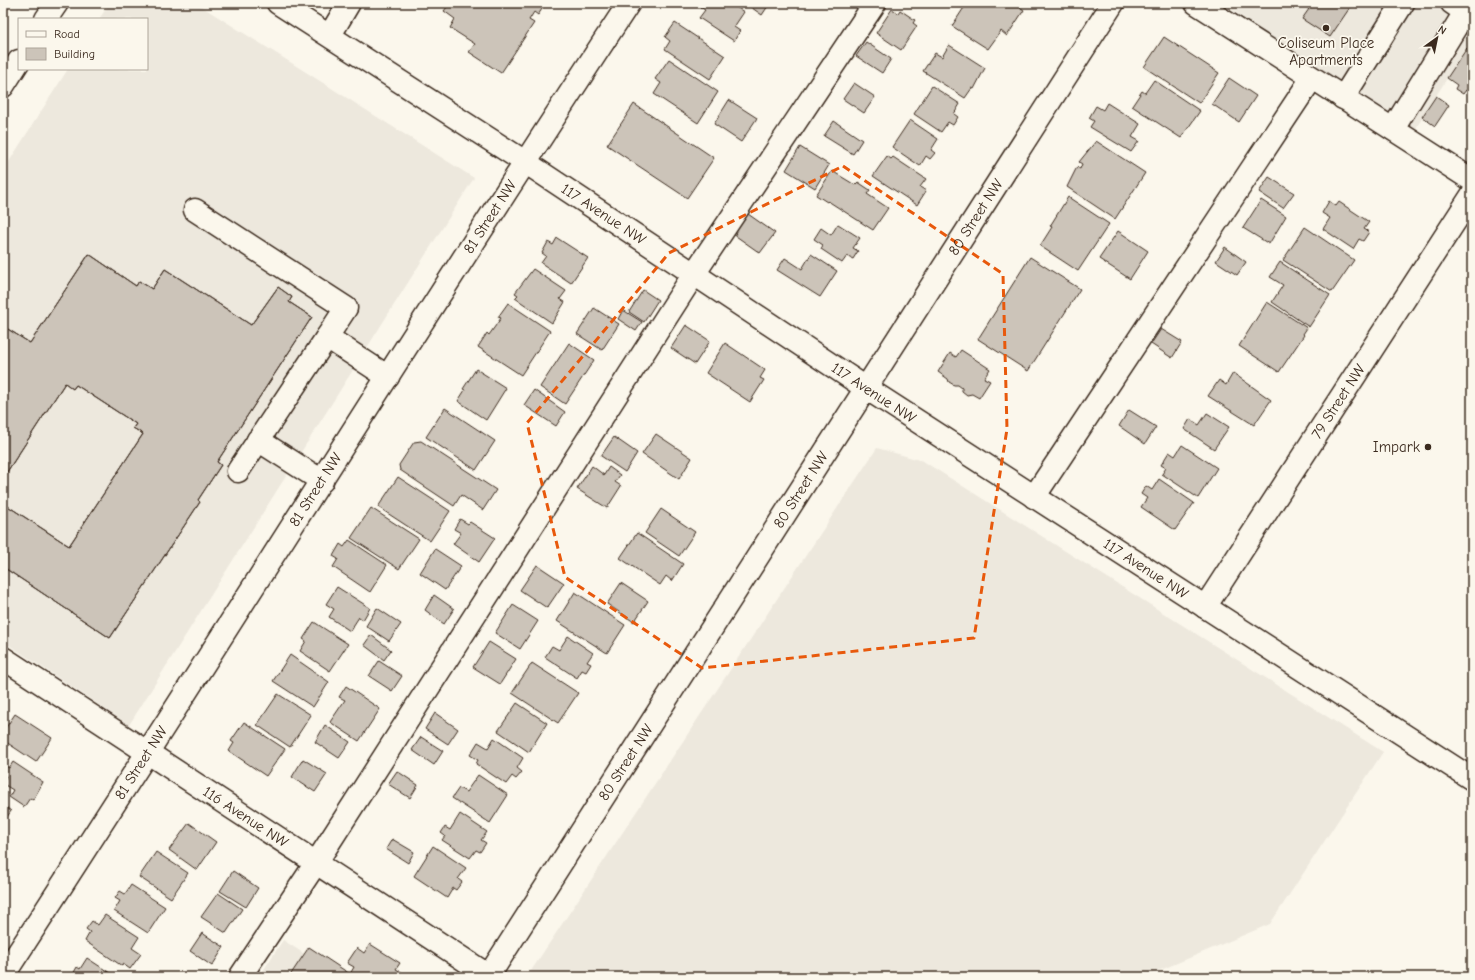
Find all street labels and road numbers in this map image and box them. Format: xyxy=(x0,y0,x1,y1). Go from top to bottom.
street label: 80 Street NW xyxy=(945,175,1007,259)
street label: 81 Street NW xyxy=(460,176,520,257)
street label: 117 Avenue NW xyxy=(558,180,649,249)
street label: 117 Avenue NW xyxy=(828,359,920,427)
street label: 79 Street NW xyxy=(1307,361,1369,442)
street label: 80 Street NW xyxy=(770,448,832,531)
street label: 81 Street NW xyxy=(285,449,346,530)
street label: 117 Avenue NW xyxy=(1100,535,1192,603)
street label: 80 Street NW xyxy=(595,721,657,804)
street label: 81 Street NW xyxy=(111,722,171,803)
street label: 116 Avenue NW xyxy=(199,782,292,851)

